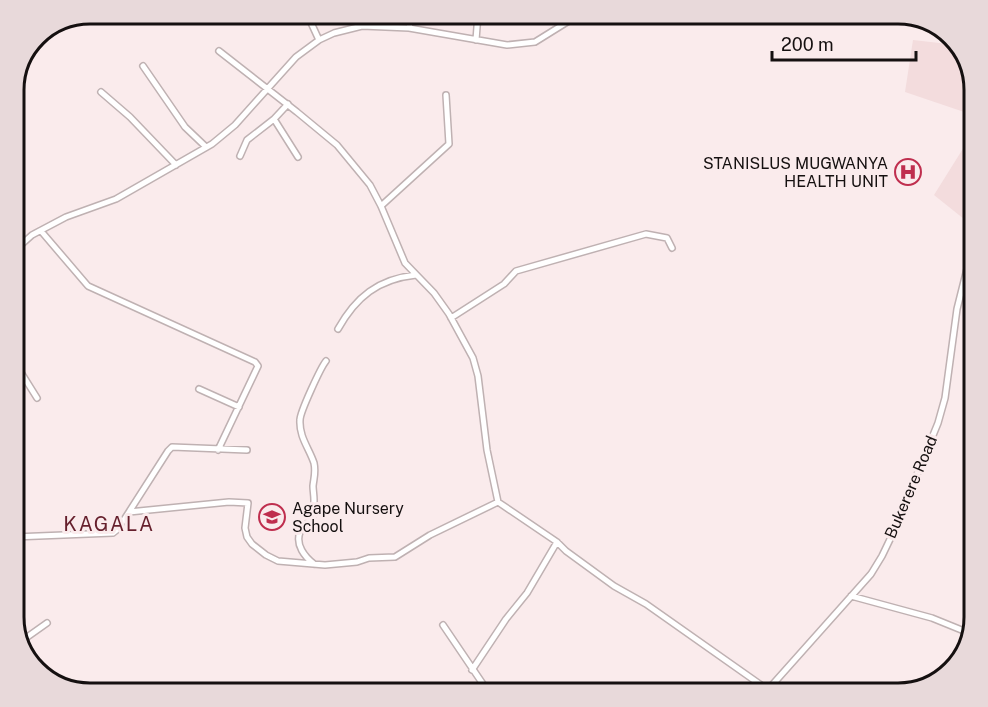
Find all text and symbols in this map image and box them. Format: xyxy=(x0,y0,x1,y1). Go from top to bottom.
scale bar xyxy=(772,24,916,62)
text: 200 m xyxy=(781,34,834,55)
place label: STANISLUS MUGWANYA HEALTH UNIT xyxy=(703,154,888,191)
hospital icon: STANISLUS MUGWANYA HEALTH UNIT xyxy=(893,157,923,187)
street label: Bukerere Road xyxy=(881,433,941,541)
place label: Agape Nursery School xyxy=(292,499,404,536)
school or university icon: Agape Nursery School xyxy=(257,502,287,532)
district label: KAGALA xyxy=(63,512,155,536)

